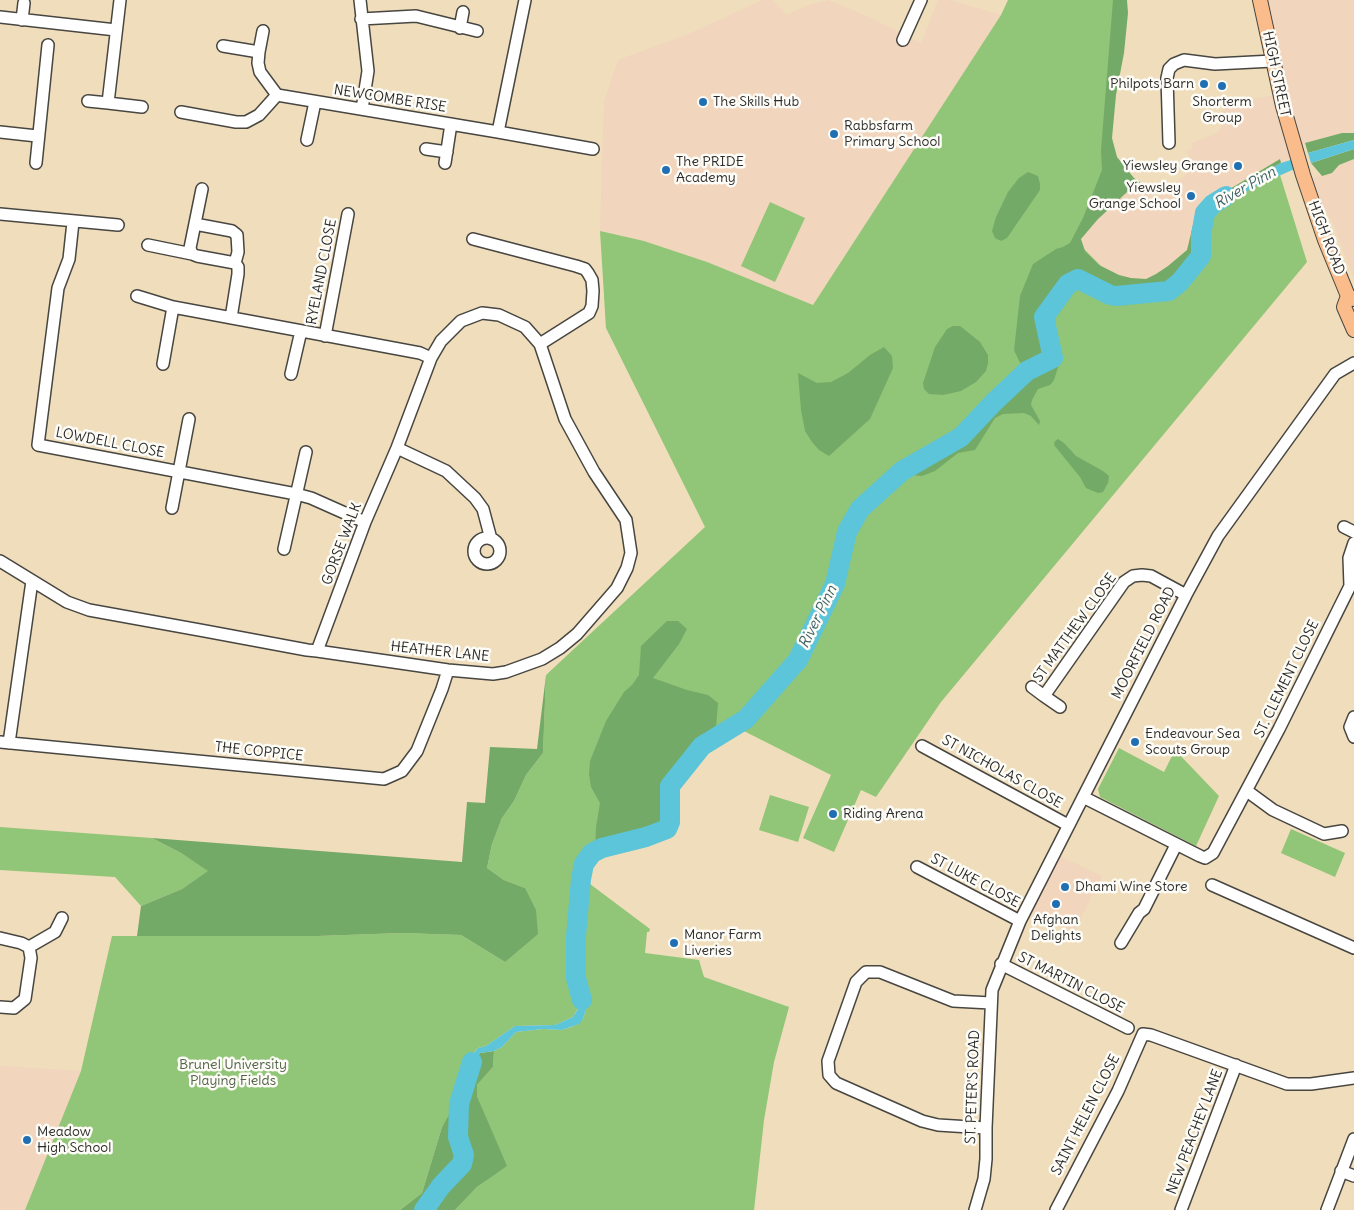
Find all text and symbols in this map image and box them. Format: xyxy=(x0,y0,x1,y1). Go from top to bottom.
street label: HIGH STREET xyxy=(1259,30,1293,118)
place label: Philpots Barn xyxy=(1110,76,1194,92)
marker: Philpots Barn xyxy=(1198,78,1210,90)
marker: Shorterm Group xyxy=(1216,80,1228,92)
street label: NEWCOMBE RISE xyxy=(333,82,447,116)
place label: The Skills Hub xyxy=(713,94,799,110)
place label: Shorterm Group xyxy=(1192,94,1252,126)
marker: The Skills Hub xyxy=(697,96,709,108)
place label: Rabbsfarm Primary School xyxy=(844,118,940,150)
marker: Rabbsfarm Primary School xyxy=(828,128,840,140)
place label: The PRIDE Academy xyxy=(676,154,744,186)
place label: Yiewsley Grange xyxy=(1123,158,1228,174)
marker: Yiewsley Grange xyxy=(1232,160,1244,172)
water label: River Pinn xyxy=(1211,163,1279,213)
marker: The PRIDE Academy xyxy=(660,164,672,176)
place label: Yiewsley Grange School xyxy=(1089,180,1181,212)
marker: Yiewsley Grange School xyxy=(1185,190,1197,202)
street label: HIGH ROAD xyxy=(1304,199,1348,277)
street label: RYELAND CLOSE xyxy=(304,218,340,326)
street label: LOWDELL CLOSE xyxy=(54,424,166,462)
street label: GORSE WALK xyxy=(319,500,365,588)
street label: ST MATTHEW CLOSE xyxy=(1030,570,1120,686)
water label: River Pinn xyxy=(795,583,841,651)
street label: MOORFIELD ROAD xyxy=(1108,584,1180,702)
street label: ST. CLEMENT CLOSE xyxy=(1251,617,1323,741)
street label: HEATHER LANE xyxy=(390,638,490,666)
place label: Endeavour Sea Scouts Group xyxy=(1145,726,1240,759)
street label: ST NICHOLAS CLOSE xyxy=(939,732,1065,812)
marker: Endeavour Sea Scouts Group xyxy=(1129,736,1141,748)
street label: THE COPPICE xyxy=(214,739,304,765)
place label: Riding Arena xyxy=(843,806,924,822)
marker: Riding Arena xyxy=(827,808,839,820)
street label: ST LUKE CLOSE xyxy=(928,850,1022,912)
place label: Dhami Wine Store xyxy=(1075,879,1188,895)
marker: Dhami Wine Store xyxy=(1059,881,1071,893)
marker: Afghan Delights xyxy=(1050,898,1062,910)
place label: Afghan Delights xyxy=(1031,912,1081,944)
place label: Manor Farm Liveries xyxy=(684,927,762,960)
marker: Manor Farm Liveries xyxy=(668,937,680,949)
street label: ST MARTIN CLOSE xyxy=(1015,949,1127,1017)
street label: ST. PETER'S ROAD xyxy=(963,1030,983,1144)
street label: SAINT HELEN CLOSE xyxy=(1048,1052,1124,1178)
park label: Brunel University Playing Fields xyxy=(179,1057,287,1090)
street label: NEW PEACHEY LANE xyxy=(1163,1067,1227,1197)
place label: Meadow High School xyxy=(37,1124,111,1156)
marker: Meadow High School xyxy=(21,1134,33,1146)

